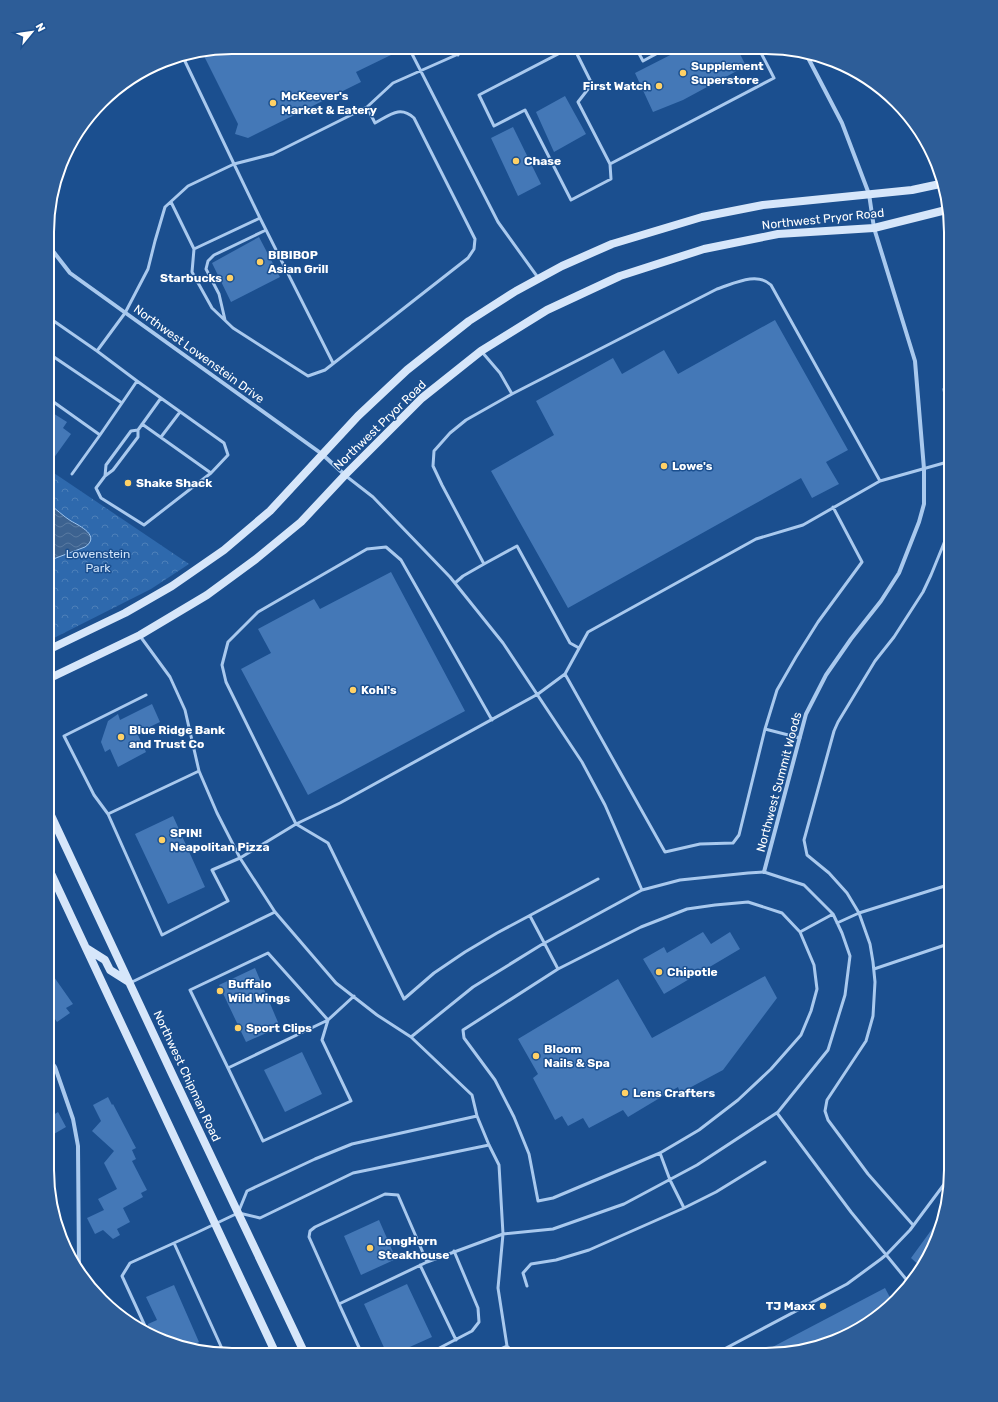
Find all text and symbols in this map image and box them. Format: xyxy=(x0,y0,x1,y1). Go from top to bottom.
north arrow xyxy=(12,12,52,52)
text: N xyxy=(33,21,48,34)
place label: Supplement Superstore xyxy=(691,59,764,87)
marker: Supplement Superstore xyxy=(678,68,688,78)
place label: First Watch xyxy=(583,79,651,93)
marker: First Watch xyxy=(654,81,664,91)
place label: McKeever's Market & Eatery xyxy=(281,89,377,117)
marker: McKeever's Market & Eatery xyxy=(268,98,278,108)
place label: Chase xyxy=(524,154,561,168)
marker: Chase xyxy=(511,156,521,166)
street label: Northwest Pryor Road xyxy=(761,206,885,232)
place label: BIBIBOP Asian Grill xyxy=(268,248,328,276)
marker: BIBIBOP Asian Grill xyxy=(255,257,265,267)
place label: Starbucks xyxy=(160,271,222,285)
marker: Starbucks xyxy=(225,273,235,283)
street label: Northwest Lowenstein Drive xyxy=(131,302,267,406)
street label: Northwest Pryor Road xyxy=(331,377,429,473)
place label: Lowe's xyxy=(672,459,713,473)
marker: Lowe's xyxy=(659,461,669,471)
place label: Shake Shack xyxy=(136,476,212,490)
marker: Shake Shack xyxy=(123,478,133,488)
park label: Lowenstein Park xyxy=(66,547,130,575)
place label: Kohl's xyxy=(361,683,397,697)
marker: Kohl's xyxy=(348,685,358,695)
street label: Northwest Summit Woods xyxy=(754,710,804,854)
place label: Blue Ridge Bank and Trust Co xyxy=(129,723,225,751)
marker: Blue Ridge Bank and Trust Co xyxy=(116,732,126,742)
place label: SPIN! Neapolitan Pizza xyxy=(170,826,269,854)
marker: SPIN! Neapolitan Pizza xyxy=(157,835,167,845)
place label: Chipotle xyxy=(667,965,718,979)
marker: Chipotle xyxy=(654,967,664,977)
place label: Buffalo Wild Wings xyxy=(228,977,291,1005)
marker: Buffalo Wild Wings xyxy=(215,986,225,996)
street label: Northwest Chipman Road xyxy=(150,1008,224,1144)
place label: Sport Clips xyxy=(246,1021,312,1035)
marker: Sport Clips xyxy=(233,1023,243,1033)
place label: Bloom Nails & Spa xyxy=(544,1042,610,1070)
marker: Bloom Nails & Spa xyxy=(531,1051,541,1061)
place label: Lens Crafters xyxy=(633,1086,715,1100)
marker: Lens Crafters xyxy=(620,1088,630,1098)
place label: LongHorn Steakhouse xyxy=(378,1234,449,1262)
marker: LongHorn Steakhouse xyxy=(365,1243,375,1253)
place label: TJ Maxx xyxy=(766,1299,815,1313)
marker: TJ Maxx xyxy=(818,1301,828,1311)

